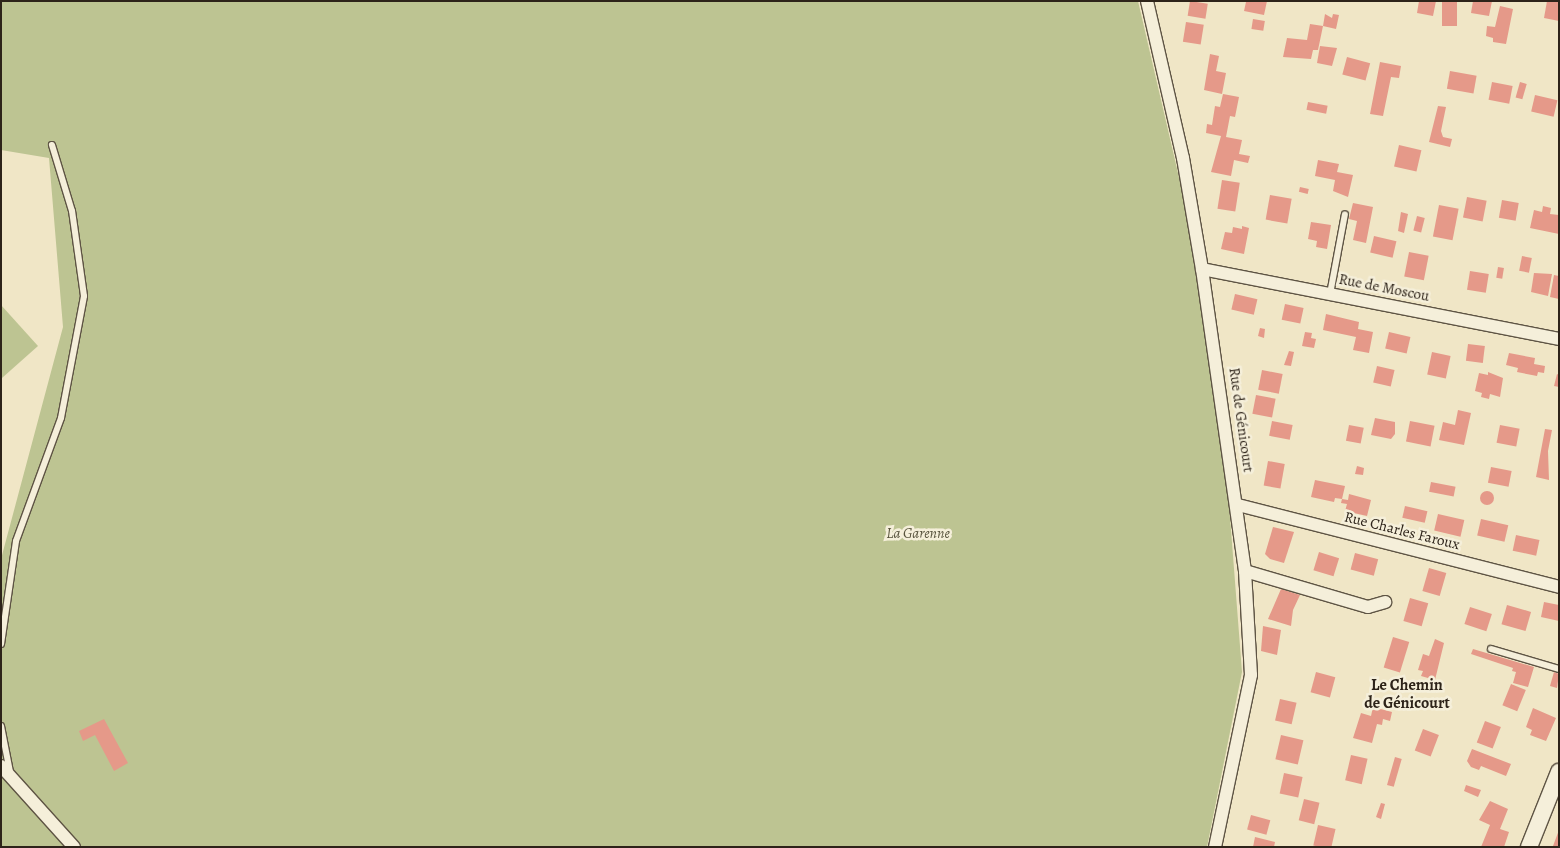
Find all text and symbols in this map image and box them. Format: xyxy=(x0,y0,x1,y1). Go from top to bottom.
street label: Rue de Moscou xyxy=(1337,270,1431,306)
street label: Rue de Génicourt xyxy=(1225,366,1257,474)
street label: Rue Charles Faroux xyxy=(1342,508,1462,554)
park label: La Garenne xyxy=(886,525,950,543)
district label: Le Chemin de Génicourt xyxy=(1364,675,1450,713)

